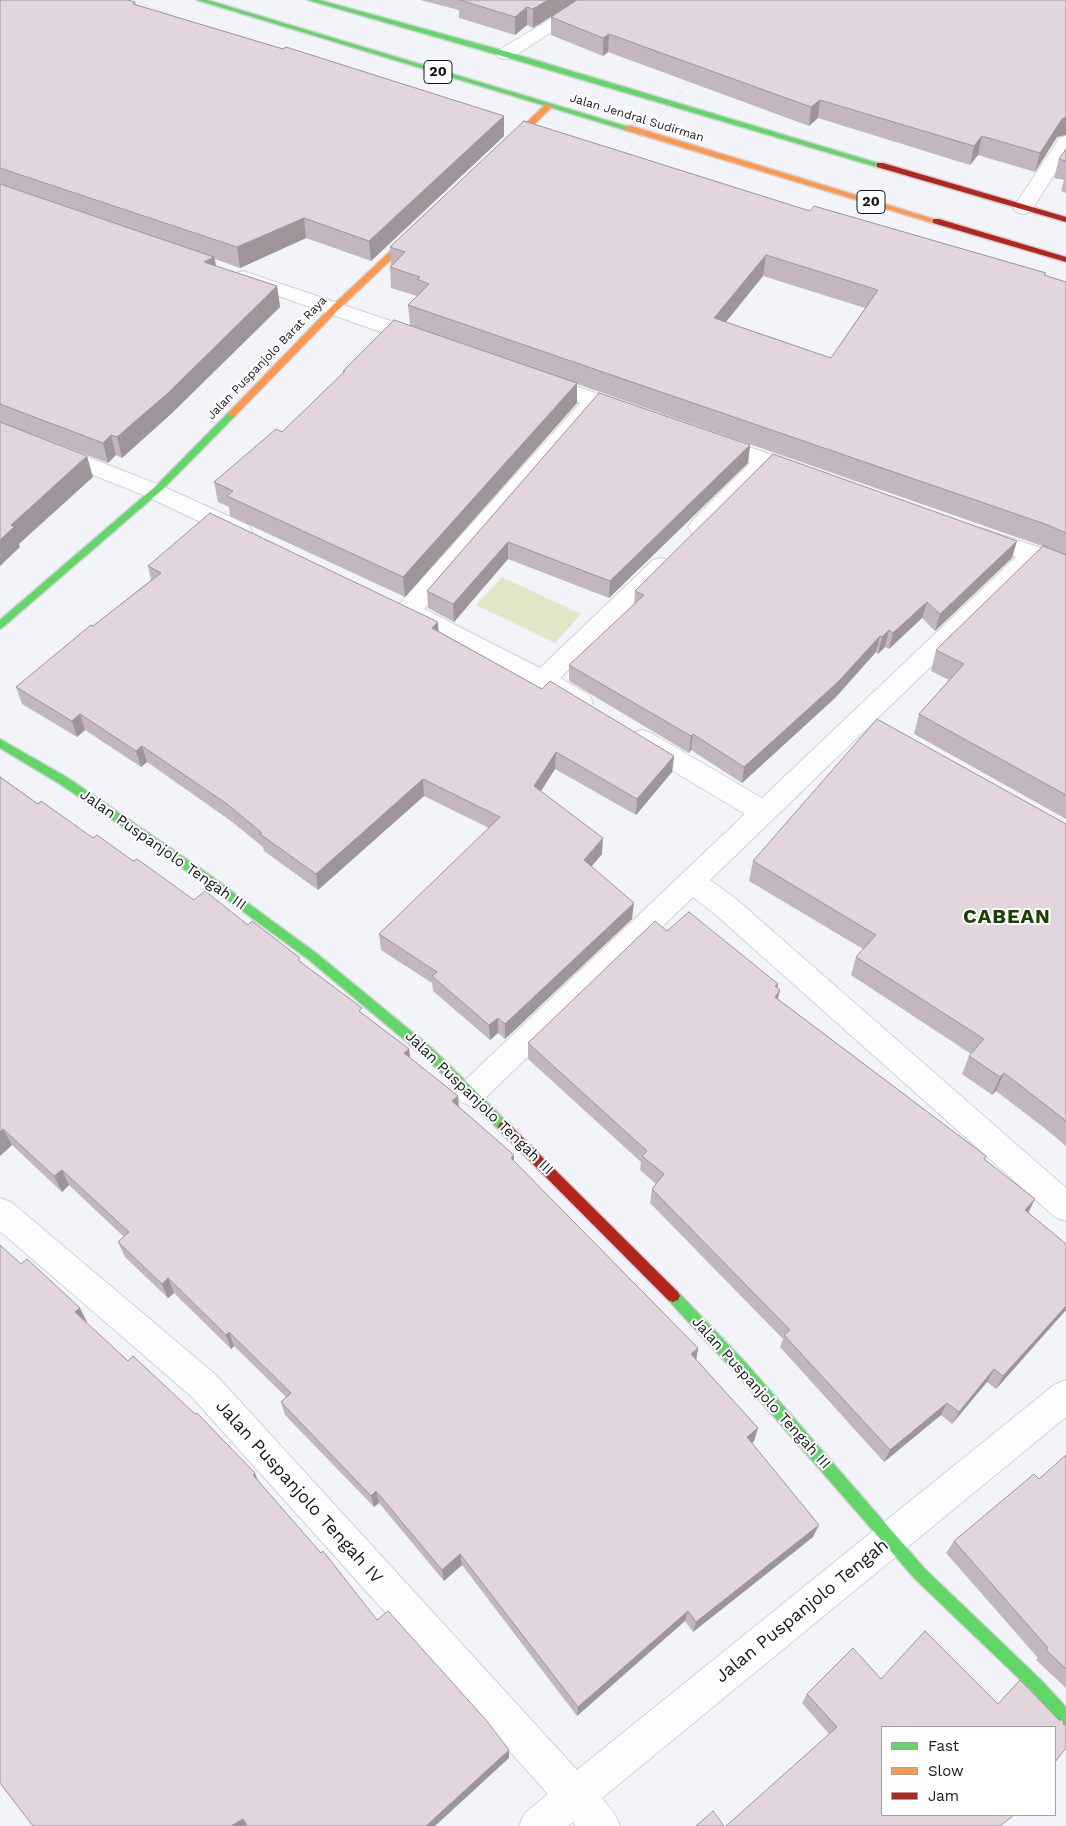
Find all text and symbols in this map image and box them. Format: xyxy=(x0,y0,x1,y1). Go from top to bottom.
road number: 20 xyxy=(424,61,452,84)
street label: Jalan Jendral Sudirman xyxy=(568,91,706,145)
road number: 20 xyxy=(857,190,885,213)
street label: Jalan Puspanjolo Barat Raya xyxy=(204,293,330,423)
street label: Jalan Puspanjolo Tengah III xyxy=(76,786,250,914)
district label: CABEAN xyxy=(962,905,1052,929)
street label: Jalan Puspanjolo Tengah III xyxy=(401,1027,557,1179)
street label: Jalan Puspanjolo Tengah III xyxy=(688,1313,834,1473)
street label: Jalan Puspanjolo Tengah IV xyxy=(211,1396,387,1588)
street label: Jalan Puspanjolo Tengah xyxy=(711,1534,893,1688)
legend xyxy=(881,1726,1056,1816)
text: Fast xyxy=(928,1737,959,1755)
text: Slow xyxy=(928,1762,964,1780)
text: Jam xyxy=(928,1787,959,1805)

